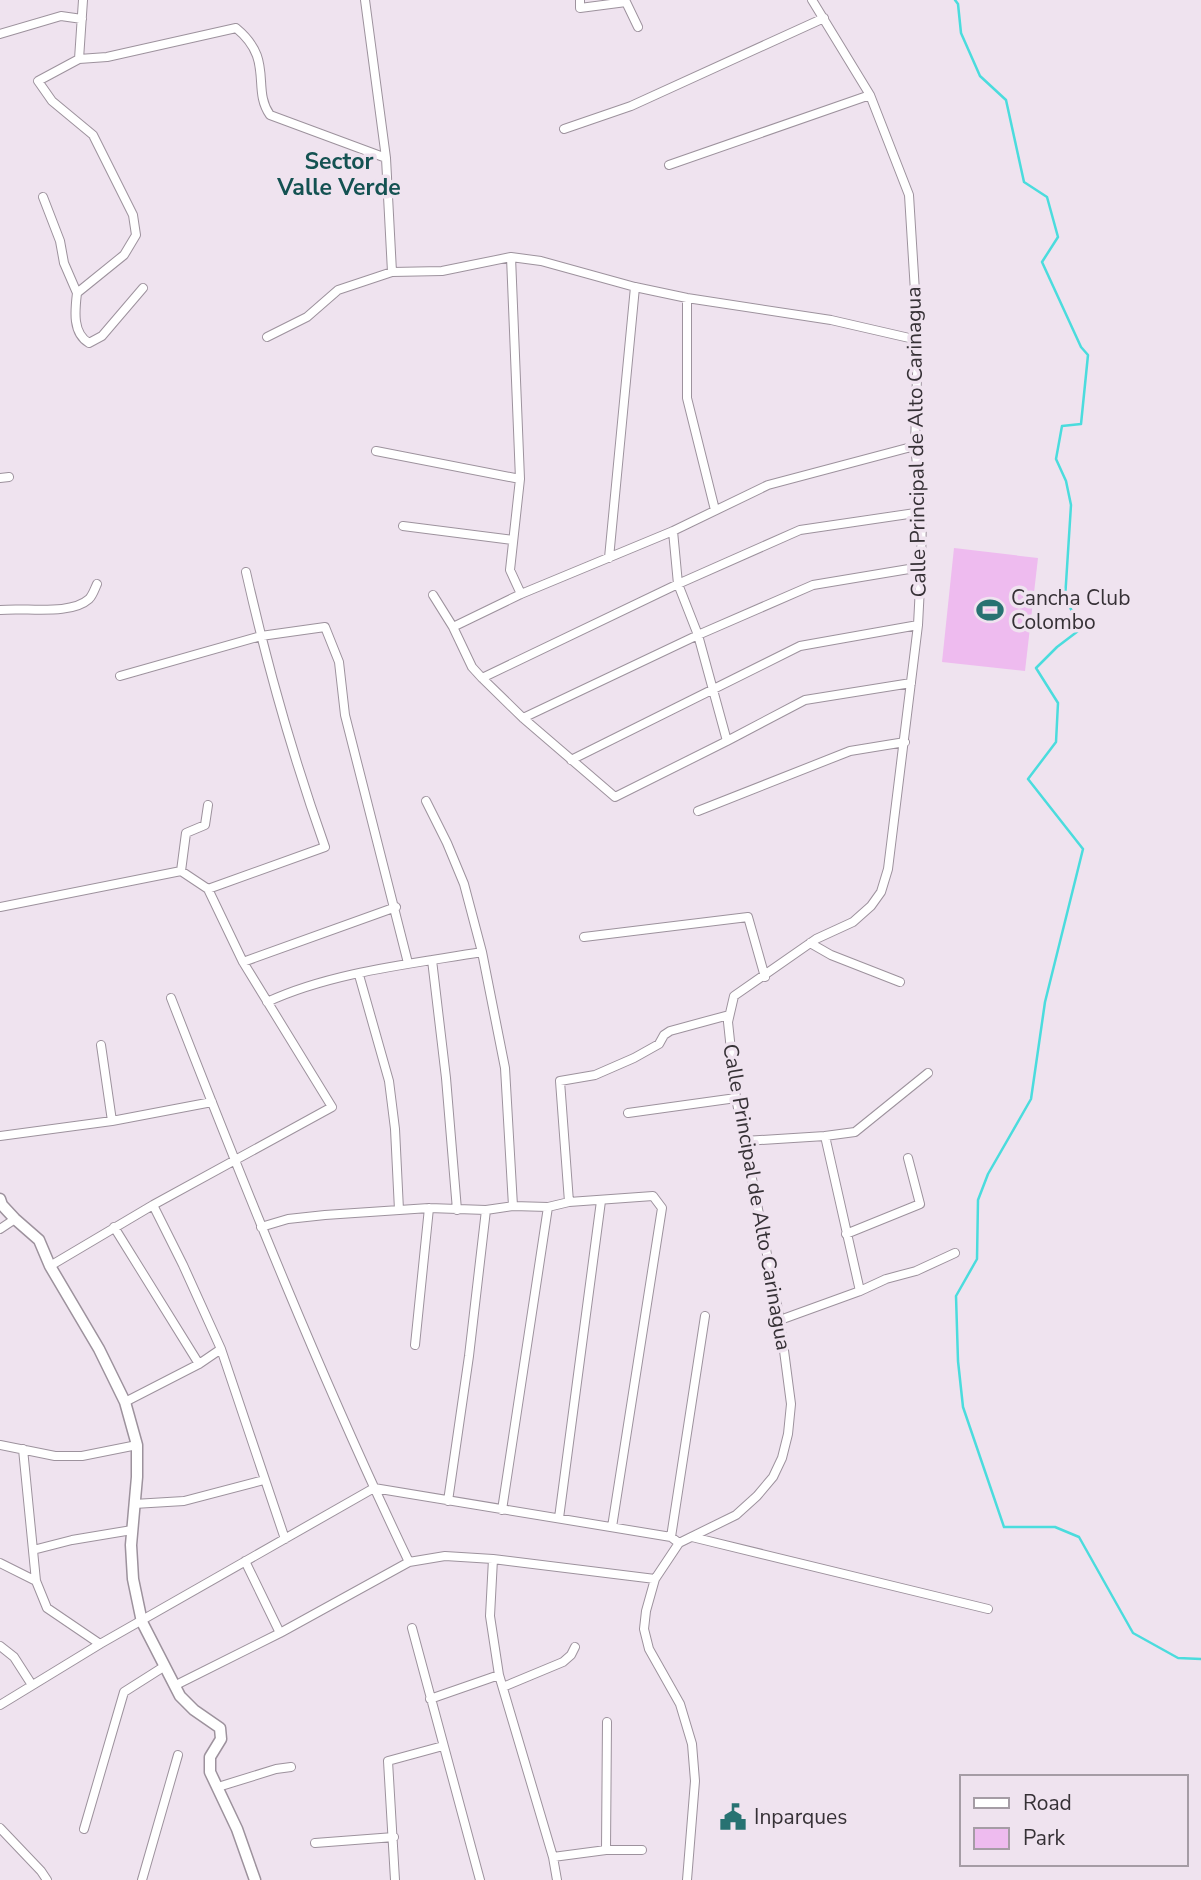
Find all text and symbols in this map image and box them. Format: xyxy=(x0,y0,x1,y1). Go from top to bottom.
district label: Sector Valle Verde xyxy=(276,146,401,203)
street label: Calle Principal de Alto Carinagua xyxy=(899,286,933,598)
place label: Cancha Club Colombo xyxy=(1011,584,1130,636)
sports icon: Cancha Club Colombo xyxy=(975,595,1005,625)
street label: Calle Principal de Alto Carinagua xyxy=(716,1042,798,1352)
legend xyxy=(960,1775,1187,1866)
text: Road xyxy=(1023,1789,1072,1817)
public building icon: Inparques xyxy=(718,1802,748,1832)
place label: Inparques xyxy=(754,1803,847,1831)
text: Park xyxy=(1023,1824,1065,1852)

